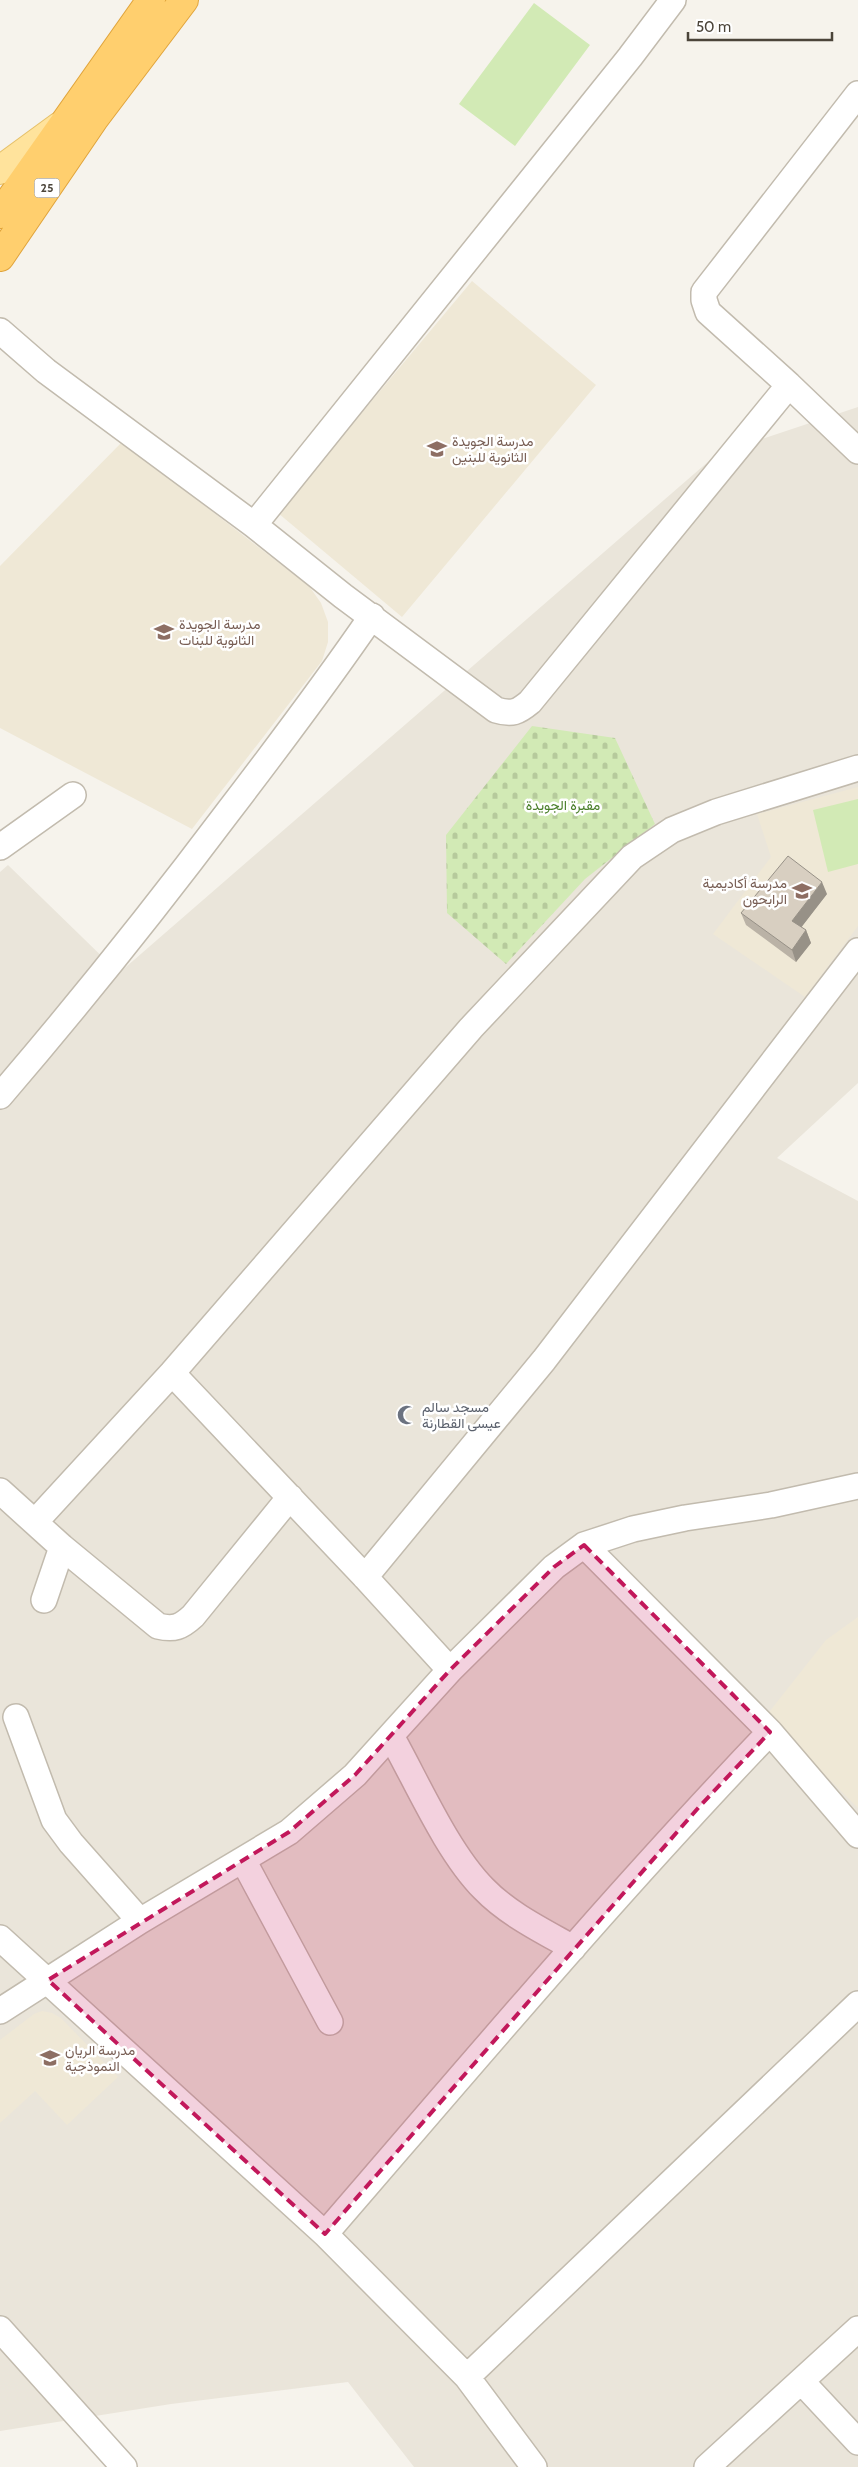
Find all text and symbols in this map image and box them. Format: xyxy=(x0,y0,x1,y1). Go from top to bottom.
scale bar xyxy=(688,10,832,42)
text: 50 m xyxy=(696,18,731,36)
road number: 25 xyxy=(34,178,60,198)
place label: مدرسة الجويدة الثانوية للبنين xyxy=(452,432,533,466)
school or university icon: مدرسة الجويدة الثانوية للبنين xyxy=(426,438,448,460)
place label: مدرسة الجويدة الثانوية للبنات xyxy=(179,615,260,649)
school or university icon: مدرسة الجويدة الثانوية للبنات xyxy=(153,621,175,643)
park label: مقبرة الجويدة xyxy=(526,796,600,814)
place label: مدرسة أكاديمية الرابحون xyxy=(702,874,787,908)
school or university icon: مدرسة أكاديمية الرابحون xyxy=(791,880,813,902)
place label: مسجد سالم عيسى القطارنة xyxy=(422,1398,501,1432)
mosque icon: مسجد سالم عيسى القطارنة xyxy=(396,1404,418,1426)
place label: مدرسة الريان النموذجية xyxy=(65,2041,135,2075)
school or university icon: مدرسة الريان النموذجية xyxy=(39,2047,61,2069)

